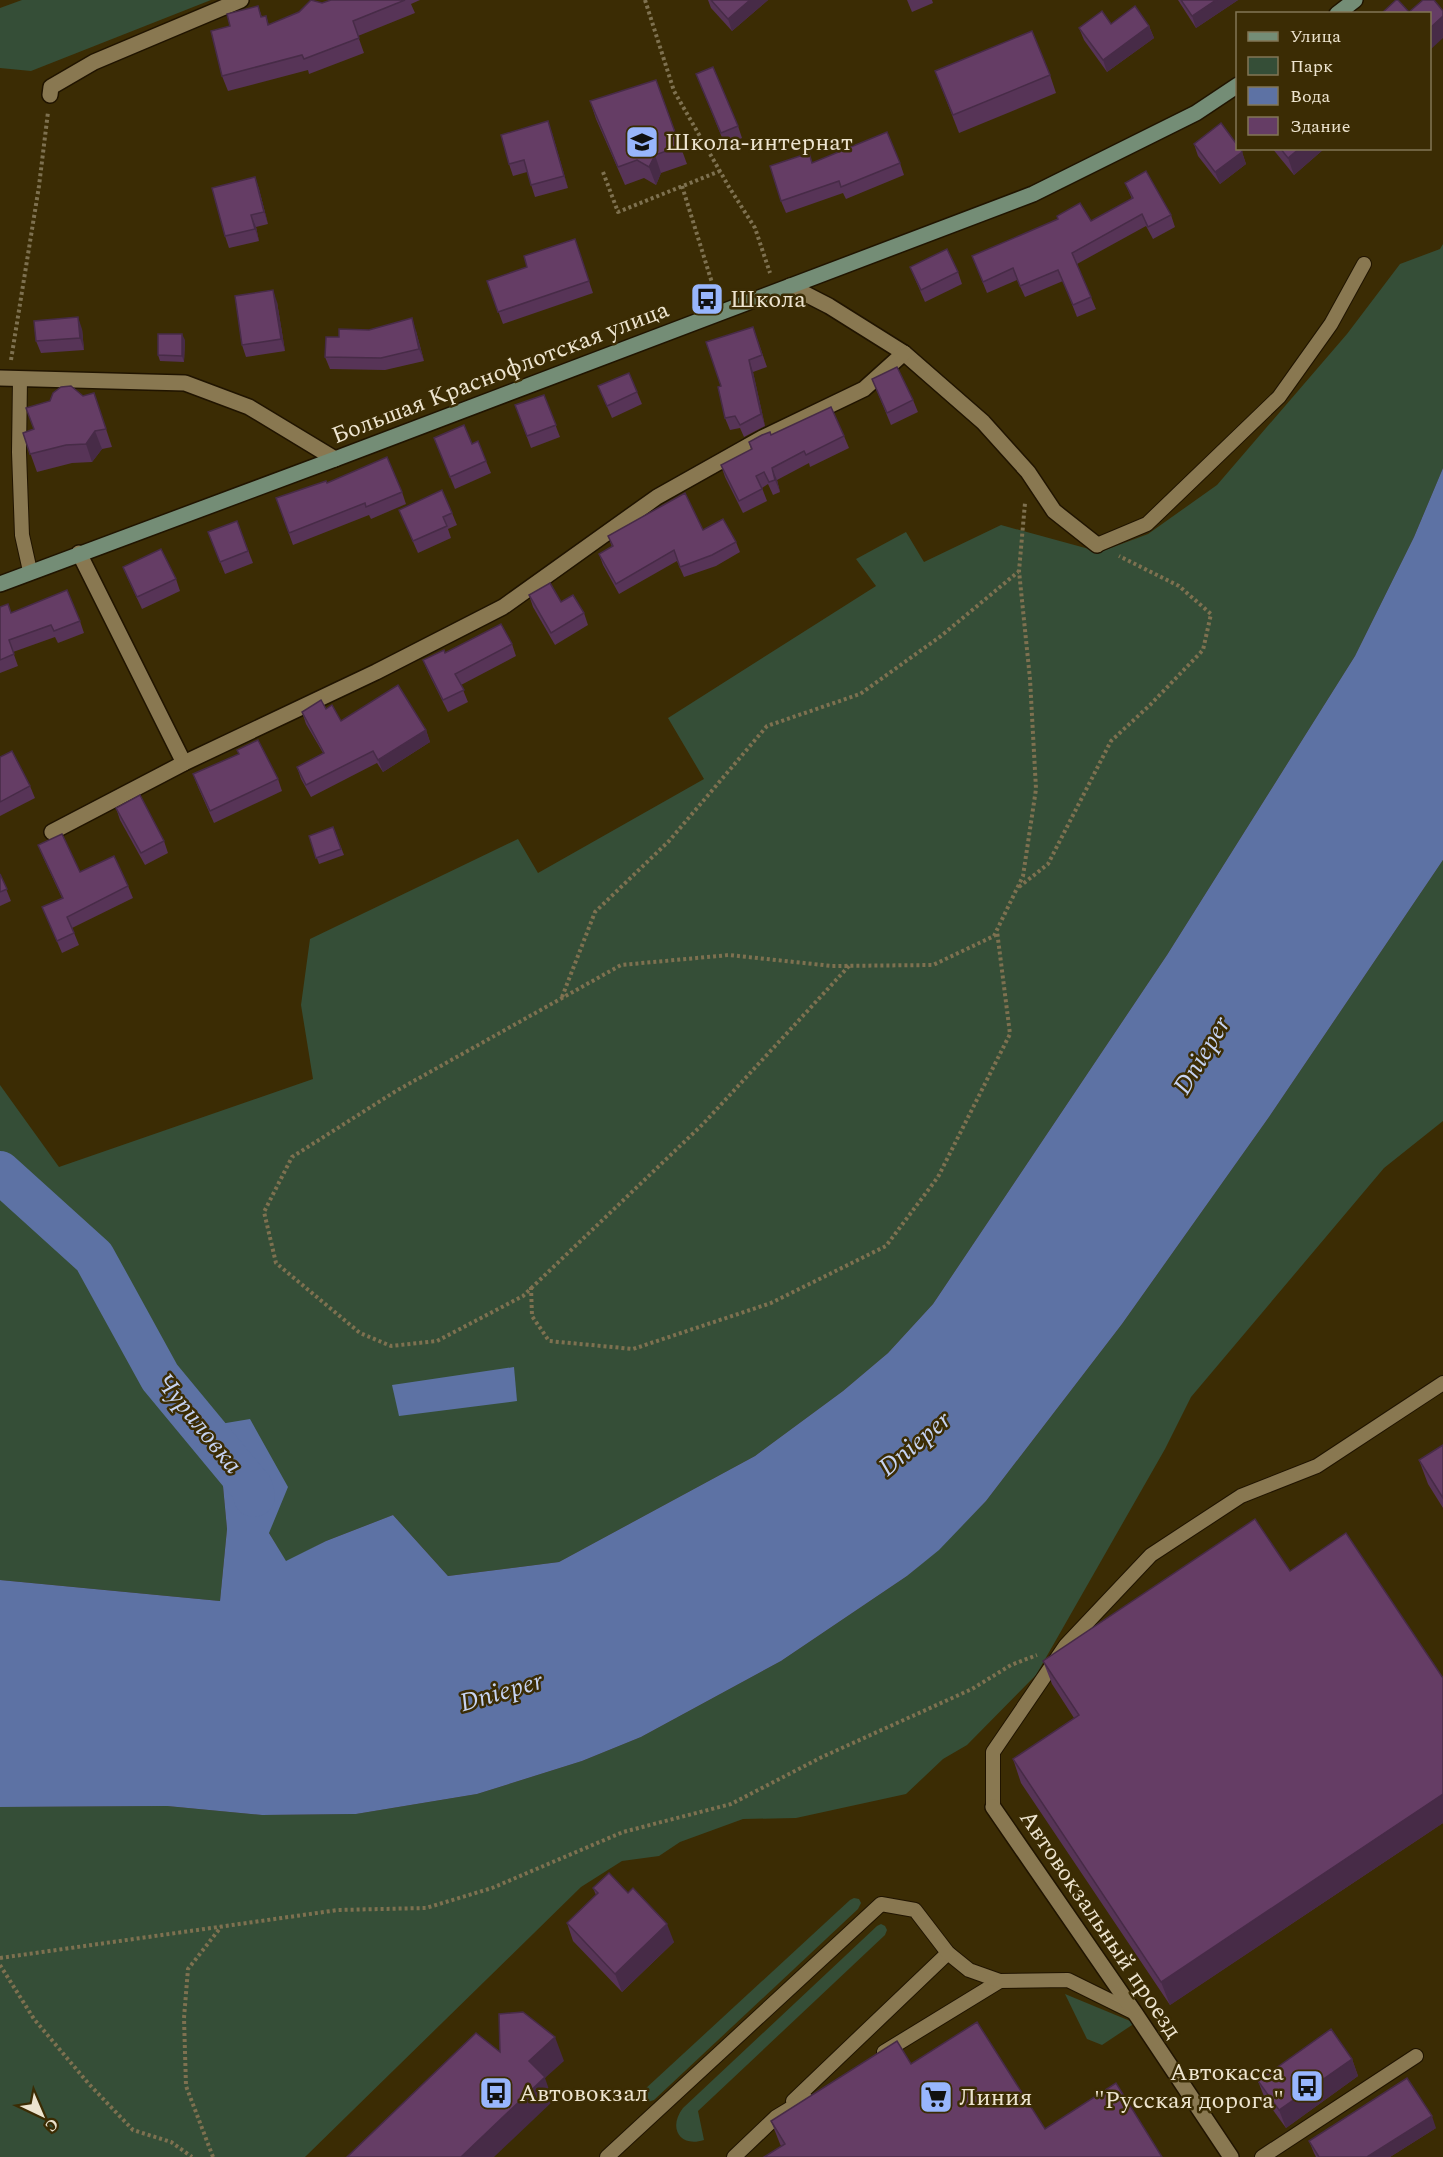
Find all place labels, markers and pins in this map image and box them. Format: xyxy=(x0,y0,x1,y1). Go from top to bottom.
school or university icon: Школа-интернат xyxy=(624,124,660,160)
place label: Школа-интернат xyxy=(665,125,853,161)
bus stop icon: Школа xyxy=(689,281,725,317)
place label: Школа xyxy=(730,282,806,318)
place label: Автокасса "Русская дорога" xyxy=(1094,2055,1284,2119)
bus stop icon: Автокасса "Русская дорога" xyxy=(1289,2068,1325,2104)
bus stop icon: Автовокзал xyxy=(478,2075,514,2111)
place label: Автовокзал xyxy=(519,2076,648,2112)
supermarket icon: Линия xyxy=(918,2079,954,2115)
place label: Линия xyxy=(959,2080,1032,2116)

